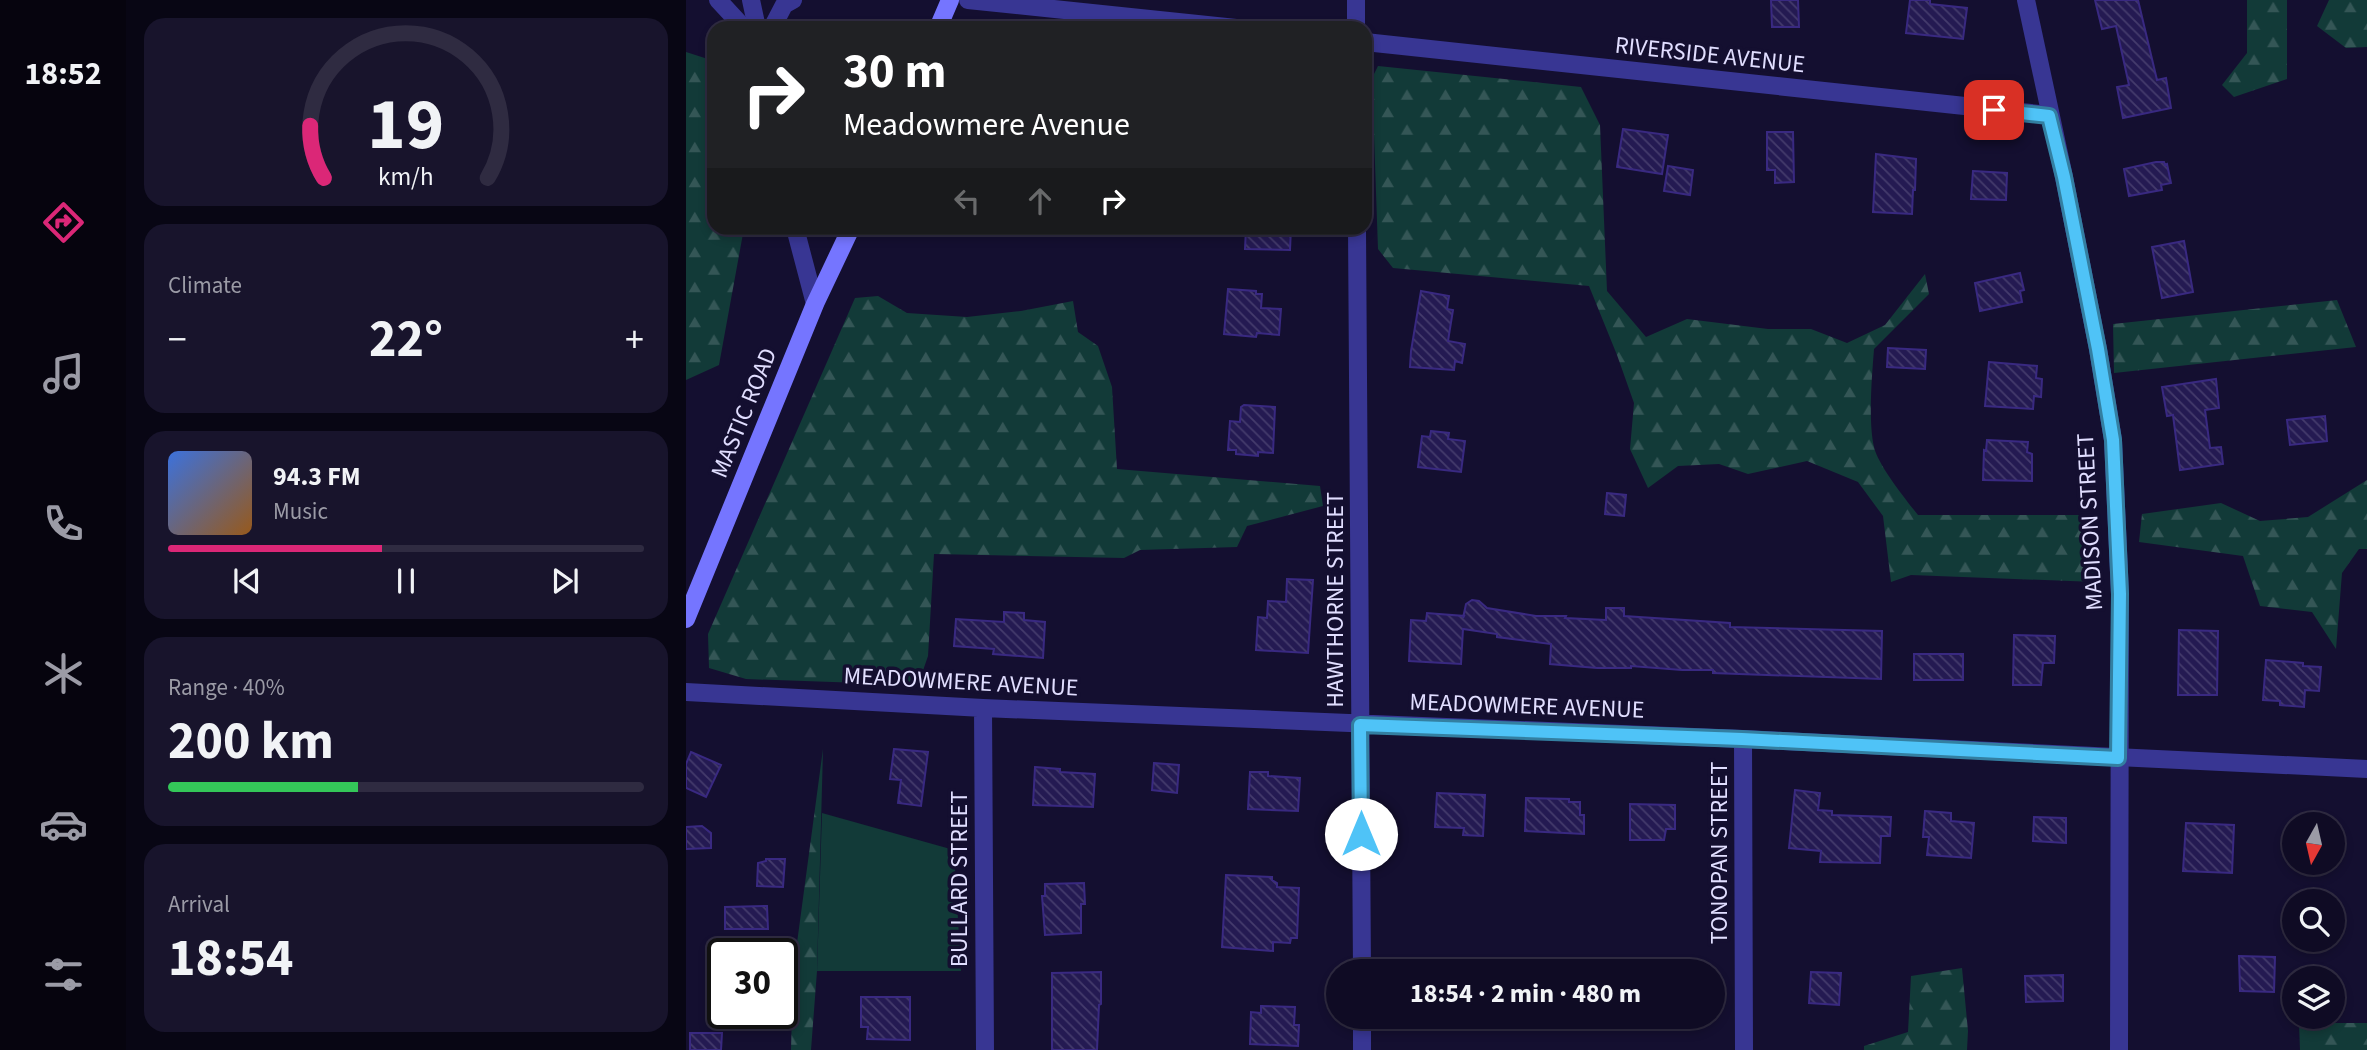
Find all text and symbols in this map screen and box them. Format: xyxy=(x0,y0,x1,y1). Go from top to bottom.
street label: RIVERSIDE AVENUE xyxy=(1613,28,1807,82)
text: 30 m xyxy=(843,37,947,107)
icon: right xyxy=(728,49,819,140)
text: 18:52 xyxy=(24,51,102,97)
text: 19 xyxy=(368,74,444,178)
pin xyxy=(1964,80,2024,140)
icon: arrive xyxy=(1975,91,2013,129)
text: Meadowmere Avenue xyxy=(843,102,1130,148)
text: km/h xyxy=(378,159,434,195)
icon: left xyxy=(948,182,986,220)
icon: ahead xyxy=(1021,182,1059,220)
icon: right xyxy=(1094,182,1132,220)
icon: directions xyxy=(39,198,88,247)
text: Climate xyxy=(168,269,242,302)
text: 22° xyxy=(369,303,443,377)
text: − xyxy=(168,313,187,367)
text: + xyxy=(625,313,644,367)
street label: MASTIC ROAD xyxy=(702,343,786,483)
icon: music xyxy=(39,349,88,398)
street label: MADISON STREET xyxy=(2068,432,2112,612)
text: 94.3 FM xyxy=(273,458,361,495)
street label: HAWTHORNE STREET xyxy=(1318,492,1353,708)
text: Music xyxy=(273,495,328,528)
icon: phone xyxy=(39,499,88,548)
icon: previous xyxy=(228,562,266,600)
icon: pause xyxy=(387,562,425,600)
icon: next xyxy=(546,562,584,600)
icon: climate xyxy=(39,649,88,698)
street label: MEADOWMERE AVENUE xyxy=(843,658,1079,706)
text: Range · 40% xyxy=(168,671,285,704)
street label: MEADOWMERE AVENUE xyxy=(1409,684,1645,728)
text: 200 km xyxy=(168,705,334,779)
street label: TONOPAN STREET xyxy=(1702,762,1737,944)
street label: BULLARD STREET xyxy=(942,791,977,967)
position arrow xyxy=(1324,797,1398,871)
icon: car xyxy=(39,800,88,849)
north arrow xyxy=(2282,812,2345,875)
map controls xyxy=(2282,812,2345,1029)
text: Arrival xyxy=(168,888,230,921)
button: search xyxy=(2282,889,2345,952)
text: 18:54 xyxy=(168,922,293,996)
speed limit sign: 30 xyxy=(707,938,798,1029)
icon: filters xyxy=(39,950,88,999)
button: layers xyxy=(2282,966,2345,1029)
text: 18:54 · 2 min · 480 m xyxy=(1410,975,1641,1012)

